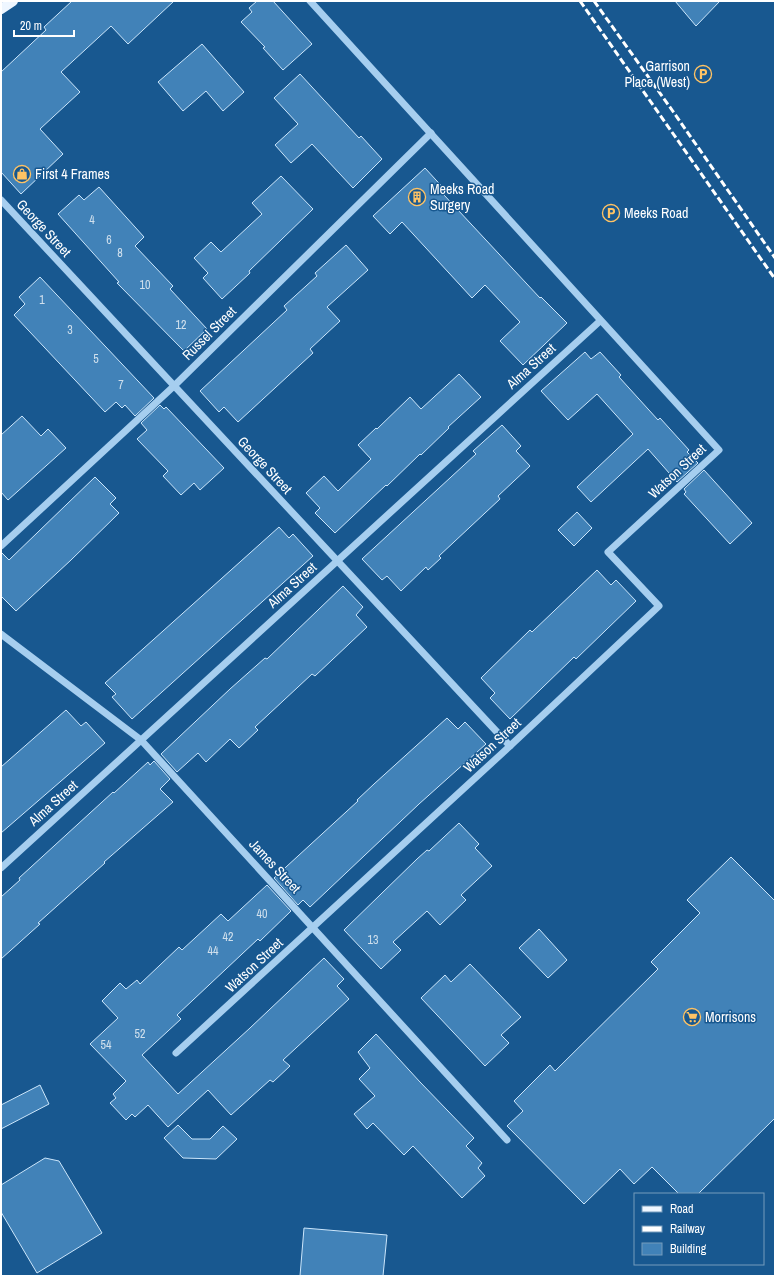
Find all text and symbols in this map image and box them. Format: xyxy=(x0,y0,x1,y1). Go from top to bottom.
scale bar xyxy=(14,12,74,38)
text: 20 m xyxy=(20,18,42,34)
place label: Garrison Place (West) xyxy=(624,57,690,91)
parking icon: Garrison Place (West) xyxy=(693,64,713,84)
shop icon: First 4 Frames xyxy=(12,164,32,184)
place label: First 4 Frames xyxy=(35,165,110,183)
place label: Meeks Road Surgery xyxy=(430,180,494,214)
building icon: Meeks Road Surgery xyxy=(407,187,427,207)
street label: George Street xyxy=(13,195,75,261)
parking icon: Meeks Road xyxy=(601,203,621,223)
place label: Meeks Road xyxy=(624,204,688,222)
house number: 4 xyxy=(89,212,95,228)
house number: 6 xyxy=(106,232,112,248)
house number: 8 xyxy=(117,245,123,261)
house number: 10 xyxy=(140,277,150,293)
house number: 1 xyxy=(39,292,45,308)
street label: Russel Street xyxy=(178,302,240,364)
house number: 12 xyxy=(176,317,186,333)
house number: 3 xyxy=(67,322,73,338)
street label: Alma Street xyxy=(502,339,559,393)
house number: 5 xyxy=(93,351,99,367)
house number: 7 xyxy=(118,377,124,393)
street label: George Street xyxy=(234,432,296,498)
street label: Watson Street xyxy=(644,440,710,502)
street label: Alma Street xyxy=(263,558,320,612)
street label: Watson Street xyxy=(459,714,525,776)
street label: Alma Street xyxy=(24,776,81,830)
street label: James Street xyxy=(245,835,305,897)
house number: 40 xyxy=(257,906,267,922)
house number: 42 xyxy=(223,929,233,945)
house number: 13 xyxy=(368,932,378,948)
street label: Watson Street xyxy=(221,934,287,996)
house number: 44 xyxy=(208,943,219,959)
supermarket icon: Morrisons xyxy=(682,1007,702,1027)
place label: Morrisons xyxy=(705,1008,756,1026)
house number: 52 xyxy=(135,1026,145,1042)
house number: 54 xyxy=(101,1037,112,1053)
legend xyxy=(634,1193,764,1265)
text: Road xyxy=(670,1201,694,1217)
text: Railway xyxy=(670,1221,705,1237)
text: Building xyxy=(670,1241,707,1257)

